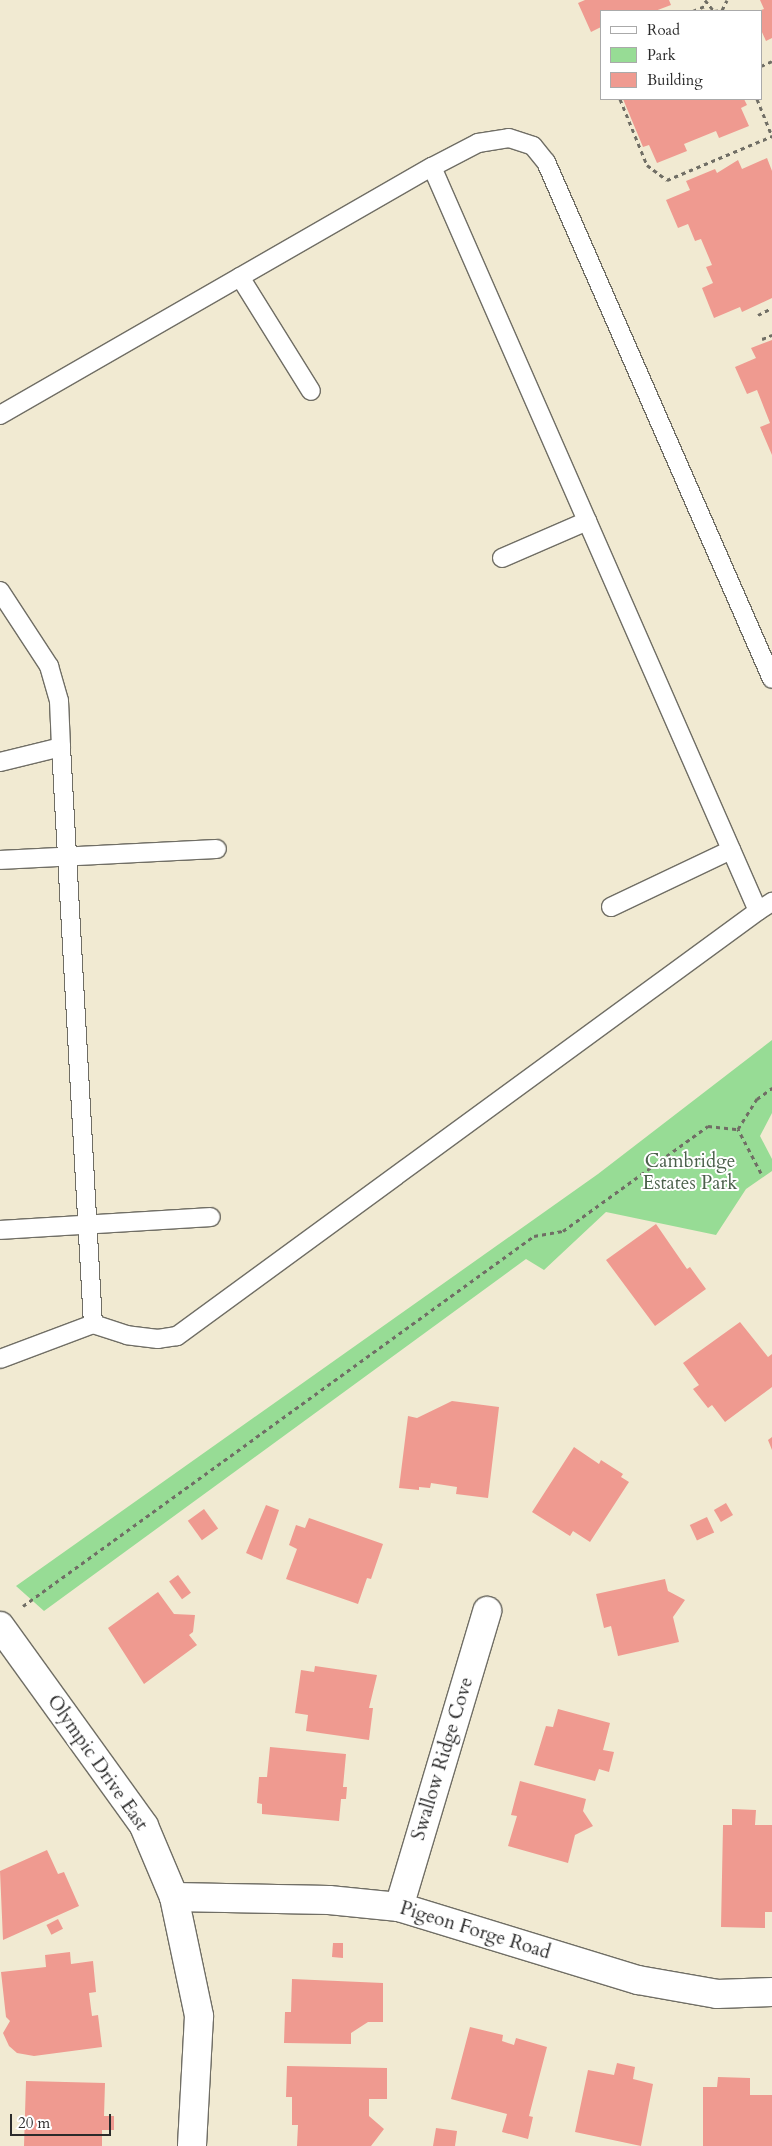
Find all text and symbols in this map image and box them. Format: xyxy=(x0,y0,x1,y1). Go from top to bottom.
legend xyxy=(600,10,762,100)
text: Road xyxy=(647,20,680,40)
text: Park xyxy=(647,45,676,65)
text: Building xyxy=(647,70,703,90)
park label: Cambridge Estates Park xyxy=(643,1151,737,1195)
street label: Swallow Ridge Cove xyxy=(407,1675,479,1843)
street label: Olympic Drive East xyxy=(42,1691,152,1835)
street label: Pigeon Forge Road xyxy=(397,1897,553,1965)
scale bar xyxy=(12,2104,114,2136)
text: 20 m xyxy=(18,2113,50,2133)

